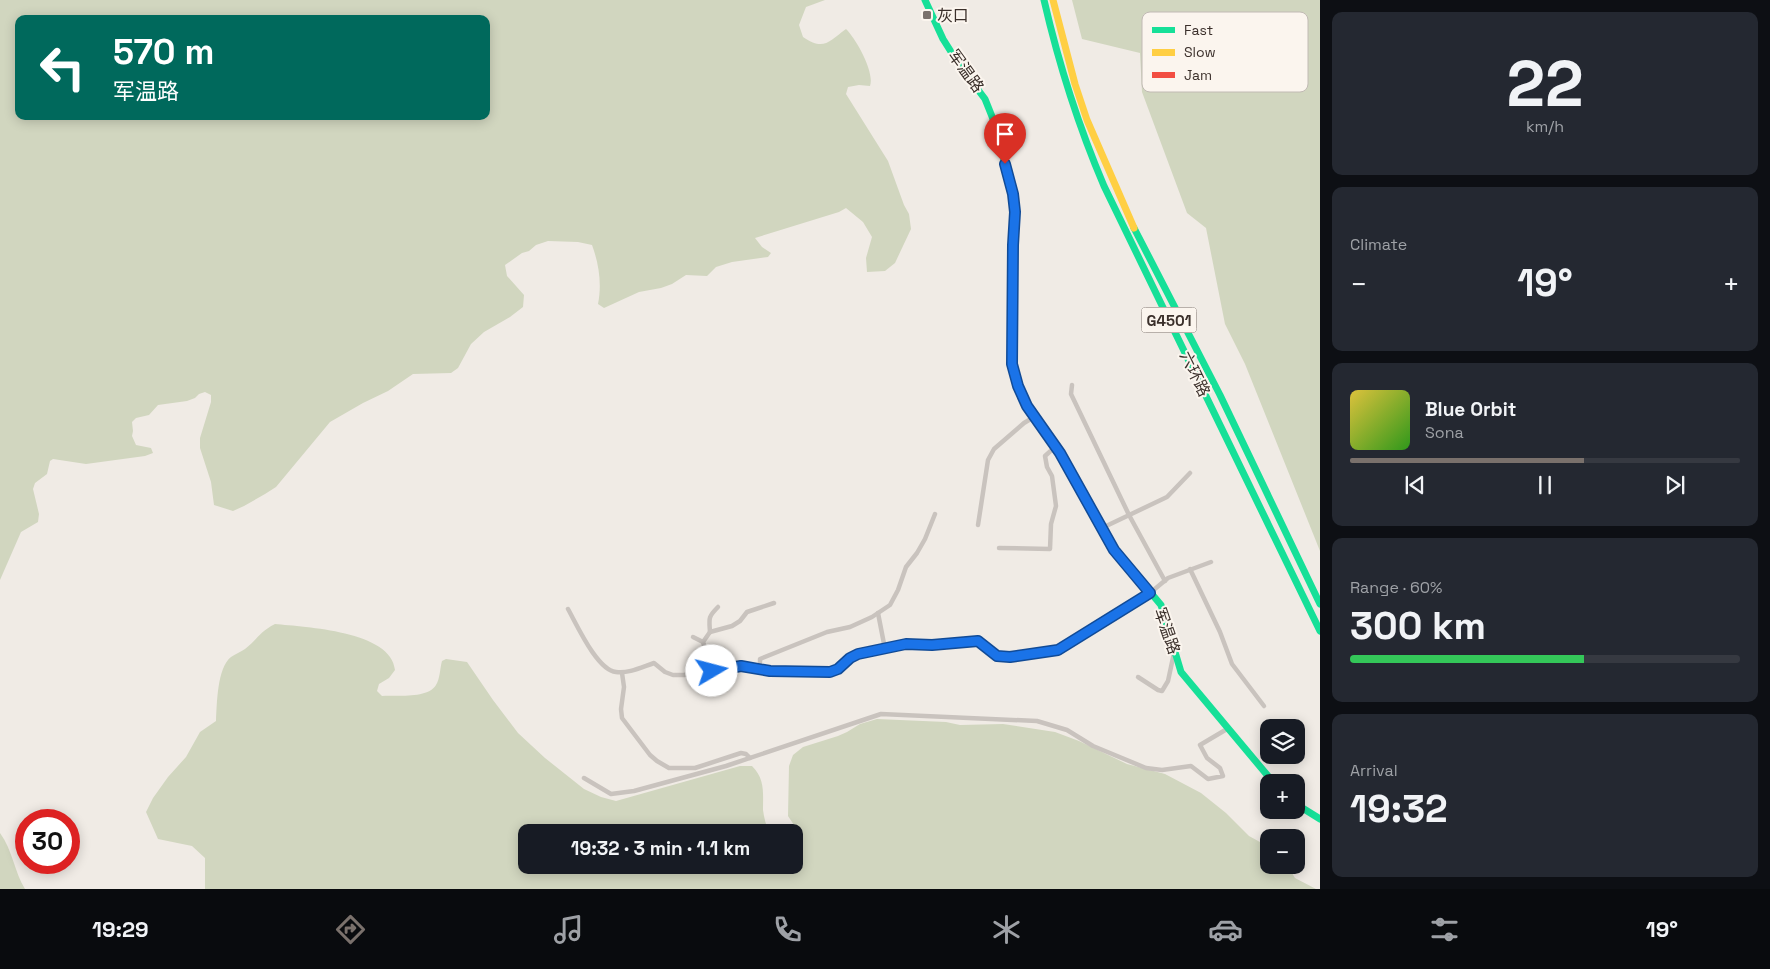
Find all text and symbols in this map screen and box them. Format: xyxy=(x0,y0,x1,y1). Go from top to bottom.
place label: 灰口 xyxy=(937,5,969,26)
marker: 灰口 xyxy=(921,9,933,21)
legend xyxy=(1142,12,1308,92)
text: Fast xyxy=(1184,21,1213,39)
text: 570 m xyxy=(113,30,214,74)
icon: left xyxy=(30,35,95,100)
text: 22 xyxy=(1506,42,1584,125)
text: Slow xyxy=(1184,43,1216,61)
street label: 军温路 xyxy=(943,45,989,97)
text: Jam xyxy=(1184,66,1212,84)
text: 军温路 xyxy=(113,77,179,105)
pin xyxy=(984,113,1026,164)
text: km/h xyxy=(1526,116,1564,137)
icon: arrive xyxy=(991,120,1019,148)
text: Climate xyxy=(1350,234,1407,255)
text: 19° xyxy=(1517,259,1573,307)
text: − xyxy=(1350,266,1367,302)
text: + xyxy=(1723,266,1740,302)
road number: G4501 xyxy=(1142,308,1196,332)
street label: 六环路 xyxy=(1175,348,1215,400)
text: Blue Orbit xyxy=(1425,397,1516,422)
text: Sona xyxy=(1425,422,1464,443)
icon: previous xyxy=(1401,471,1429,499)
icon: pause xyxy=(1531,471,1559,499)
icon: next xyxy=(1661,471,1689,499)
text: Range · 60% xyxy=(1350,577,1442,598)
text: 300 km xyxy=(1350,602,1486,650)
street label: 军温路 xyxy=(1149,605,1185,657)
position arrow xyxy=(685,644,737,696)
map controls xyxy=(1260,719,1305,874)
button: layers xyxy=(1260,719,1305,764)
text: Arrival xyxy=(1350,760,1398,781)
button: + xyxy=(1260,774,1305,819)
text: 19:32 xyxy=(1350,785,1448,833)
speed limit sign: 30 xyxy=(15,809,80,874)
button: − xyxy=(1260,829,1305,874)
text: 19:32 · 3 min · 1.1 km xyxy=(571,836,750,861)
icon: directions xyxy=(333,912,368,947)
icon: music xyxy=(551,912,586,947)
icon: phone xyxy=(770,912,805,947)
icon: climate xyxy=(989,912,1024,947)
icon: car xyxy=(1208,912,1243,947)
icon: filters xyxy=(1427,912,1462,947)
text: 19:29 xyxy=(92,915,149,943)
text: 19° xyxy=(1646,915,1678,943)

